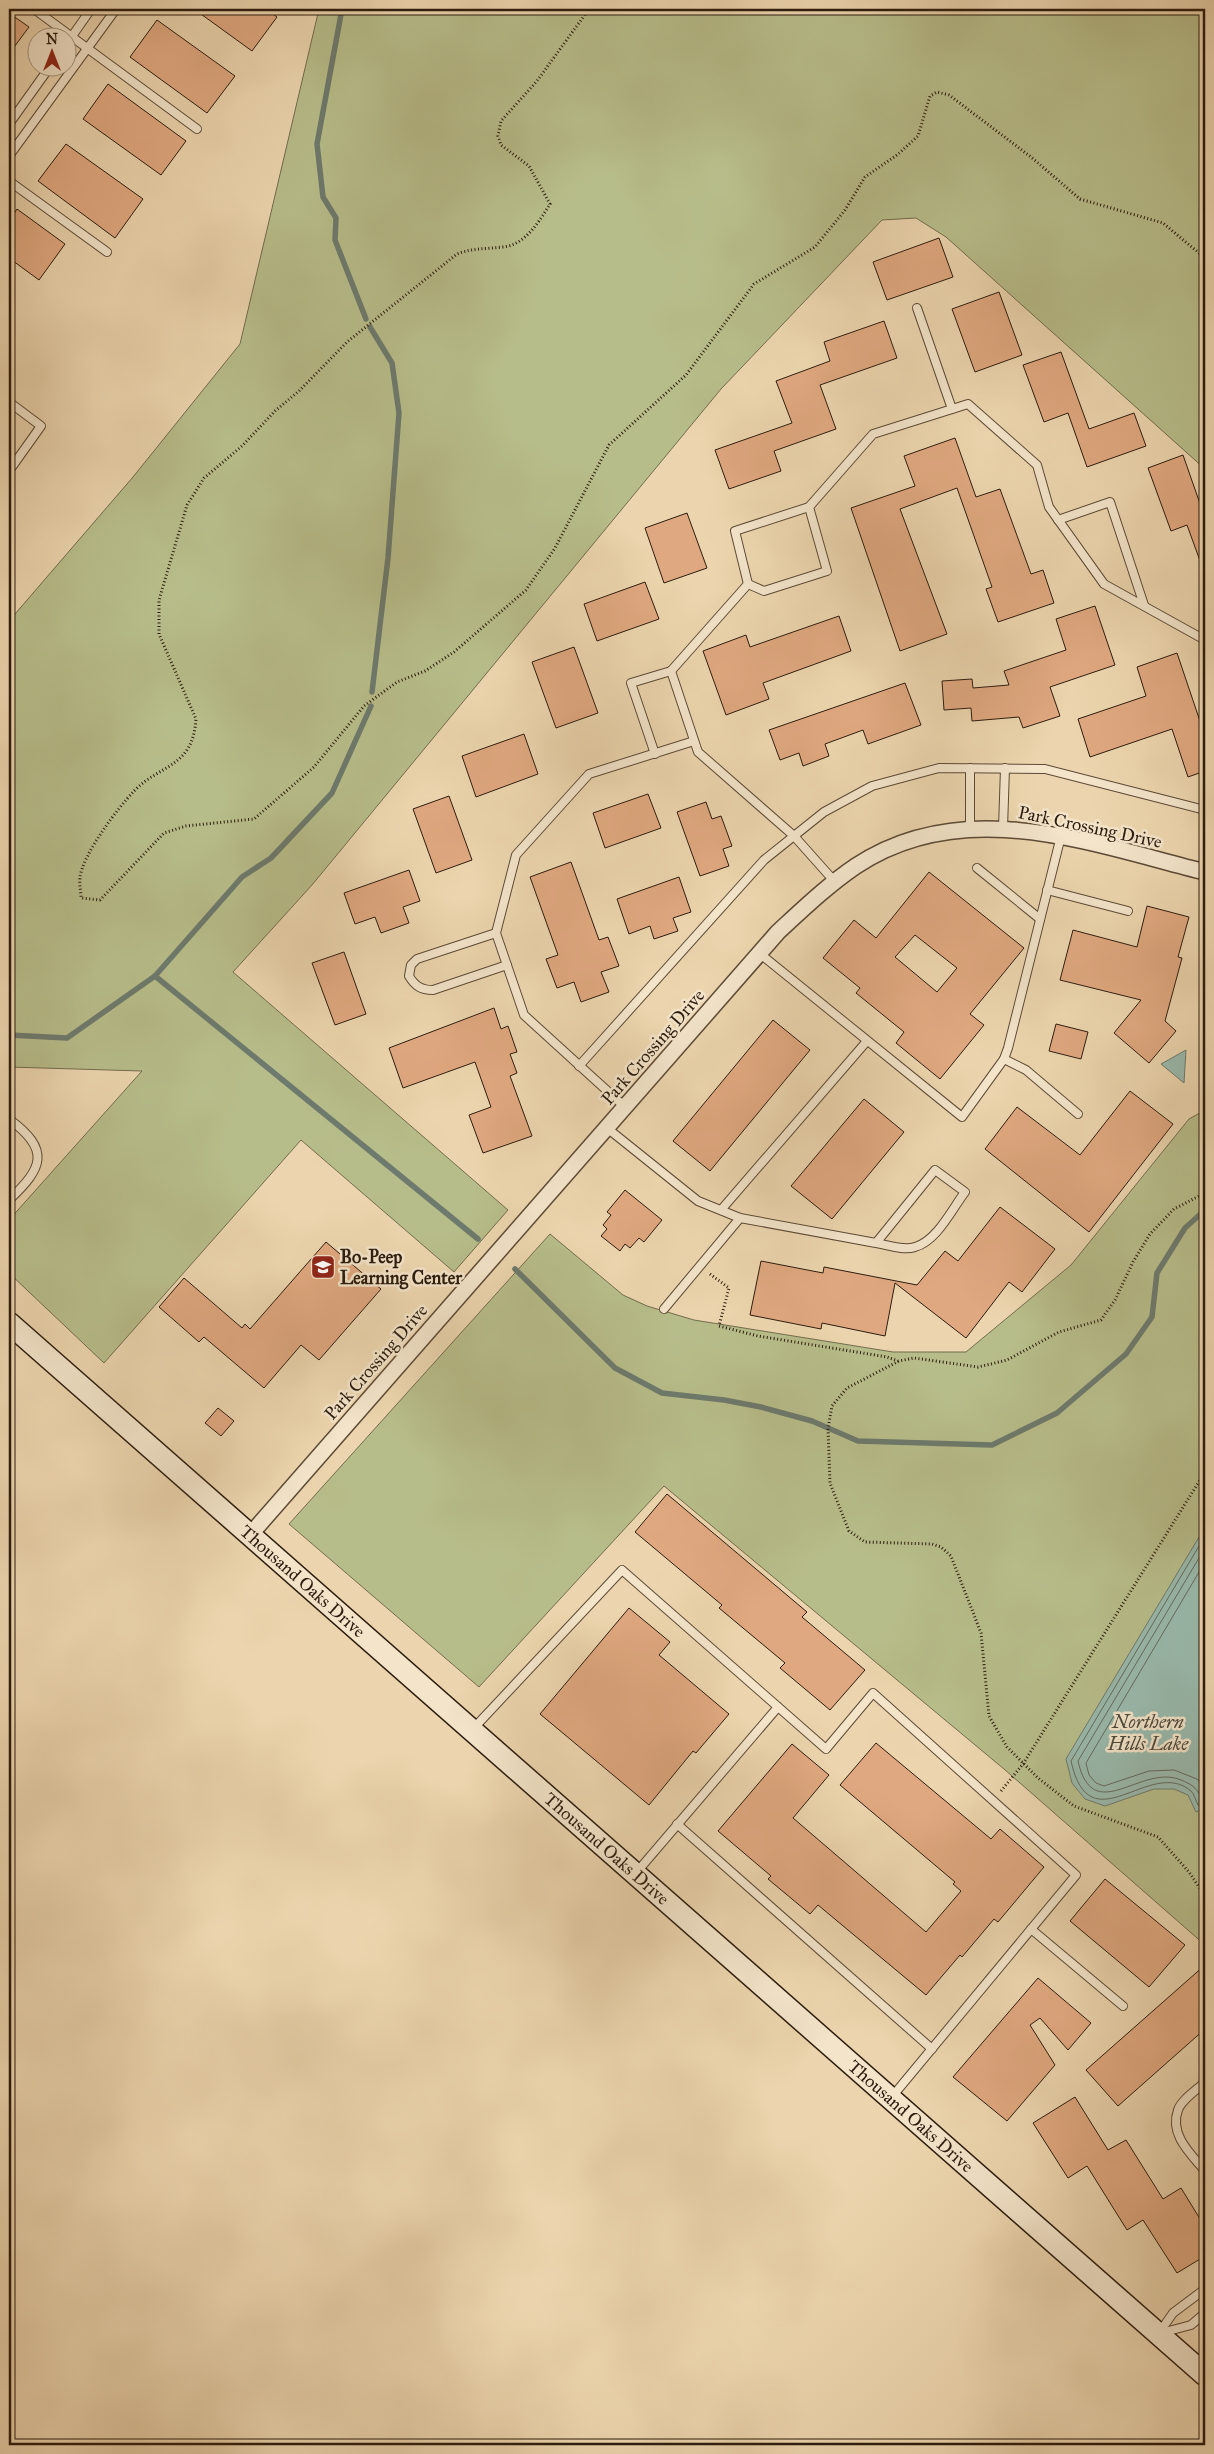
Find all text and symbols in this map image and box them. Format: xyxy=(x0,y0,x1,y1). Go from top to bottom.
north arrow xyxy=(28,28,78,78)
text: N xyxy=(46,31,58,48)
street label: Park Crossing Drive xyxy=(1016,801,1164,854)
street label: Park Crossing Drive xyxy=(597,985,710,1110)
place label: Bo-Peep Learning Center xyxy=(340,1246,463,1290)
school or university icon: Bo-Peep Learning Center xyxy=(310,1254,336,1280)
street label: Park Crossing Drive xyxy=(320,1300,433,1425)
street label: Thousand Oaks Drive xyxy=(235,1520,370,1642)
water label: Northern Hills Lake xyxy=(1107,1710,1189,1755)
street label: Thousand Oaks Drive xyxy=(539,1788,674,1910)
street label: Thousand Oaks Drive xyxy=(844,2055,978,2177)

